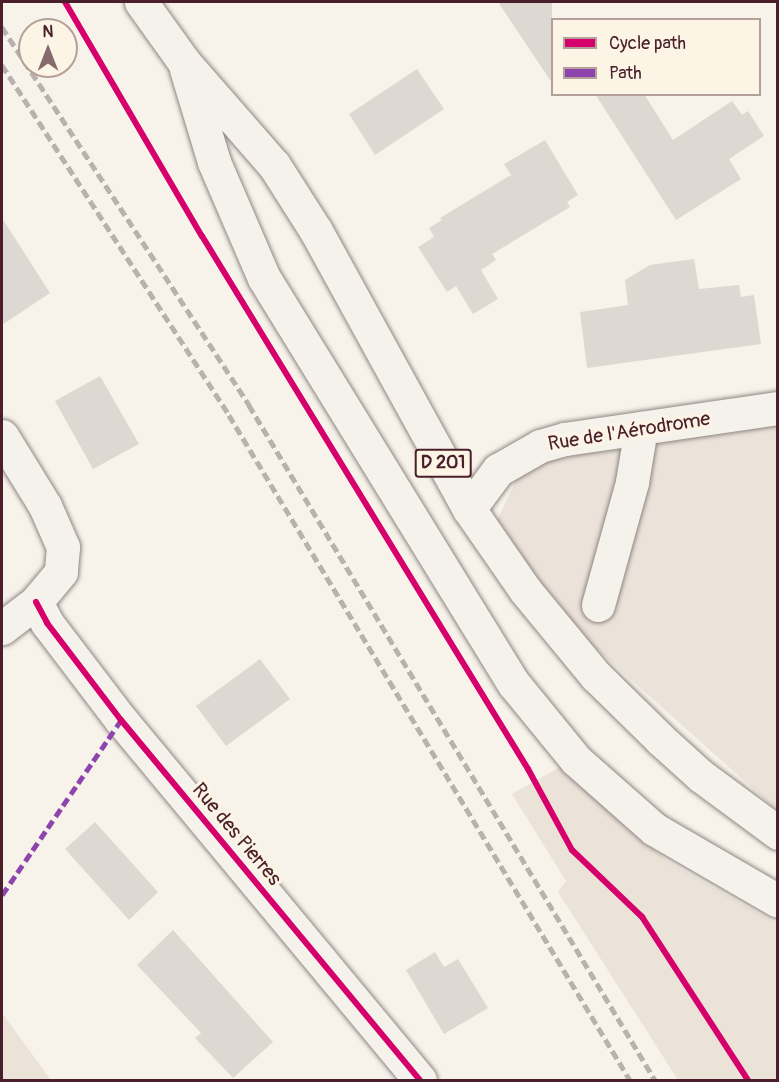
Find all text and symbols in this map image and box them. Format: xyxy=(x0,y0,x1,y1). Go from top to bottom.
north arrow xyxy=(18,18,78,78)
legend xyxy=(551,18,761,96)
text: N xyxy=(43,22,53,42)
text: Cycle path xyxy=(609,32,686,55)
text: Path xyxy=(609,62,642,85)
street label: Rue de l'Aérodrome xyxy=(546,406,712,456)
road number: D 201 xyxy=(414,448,472,478)
street label: Rue des Pierres xyxy=(187,778,287,890)

